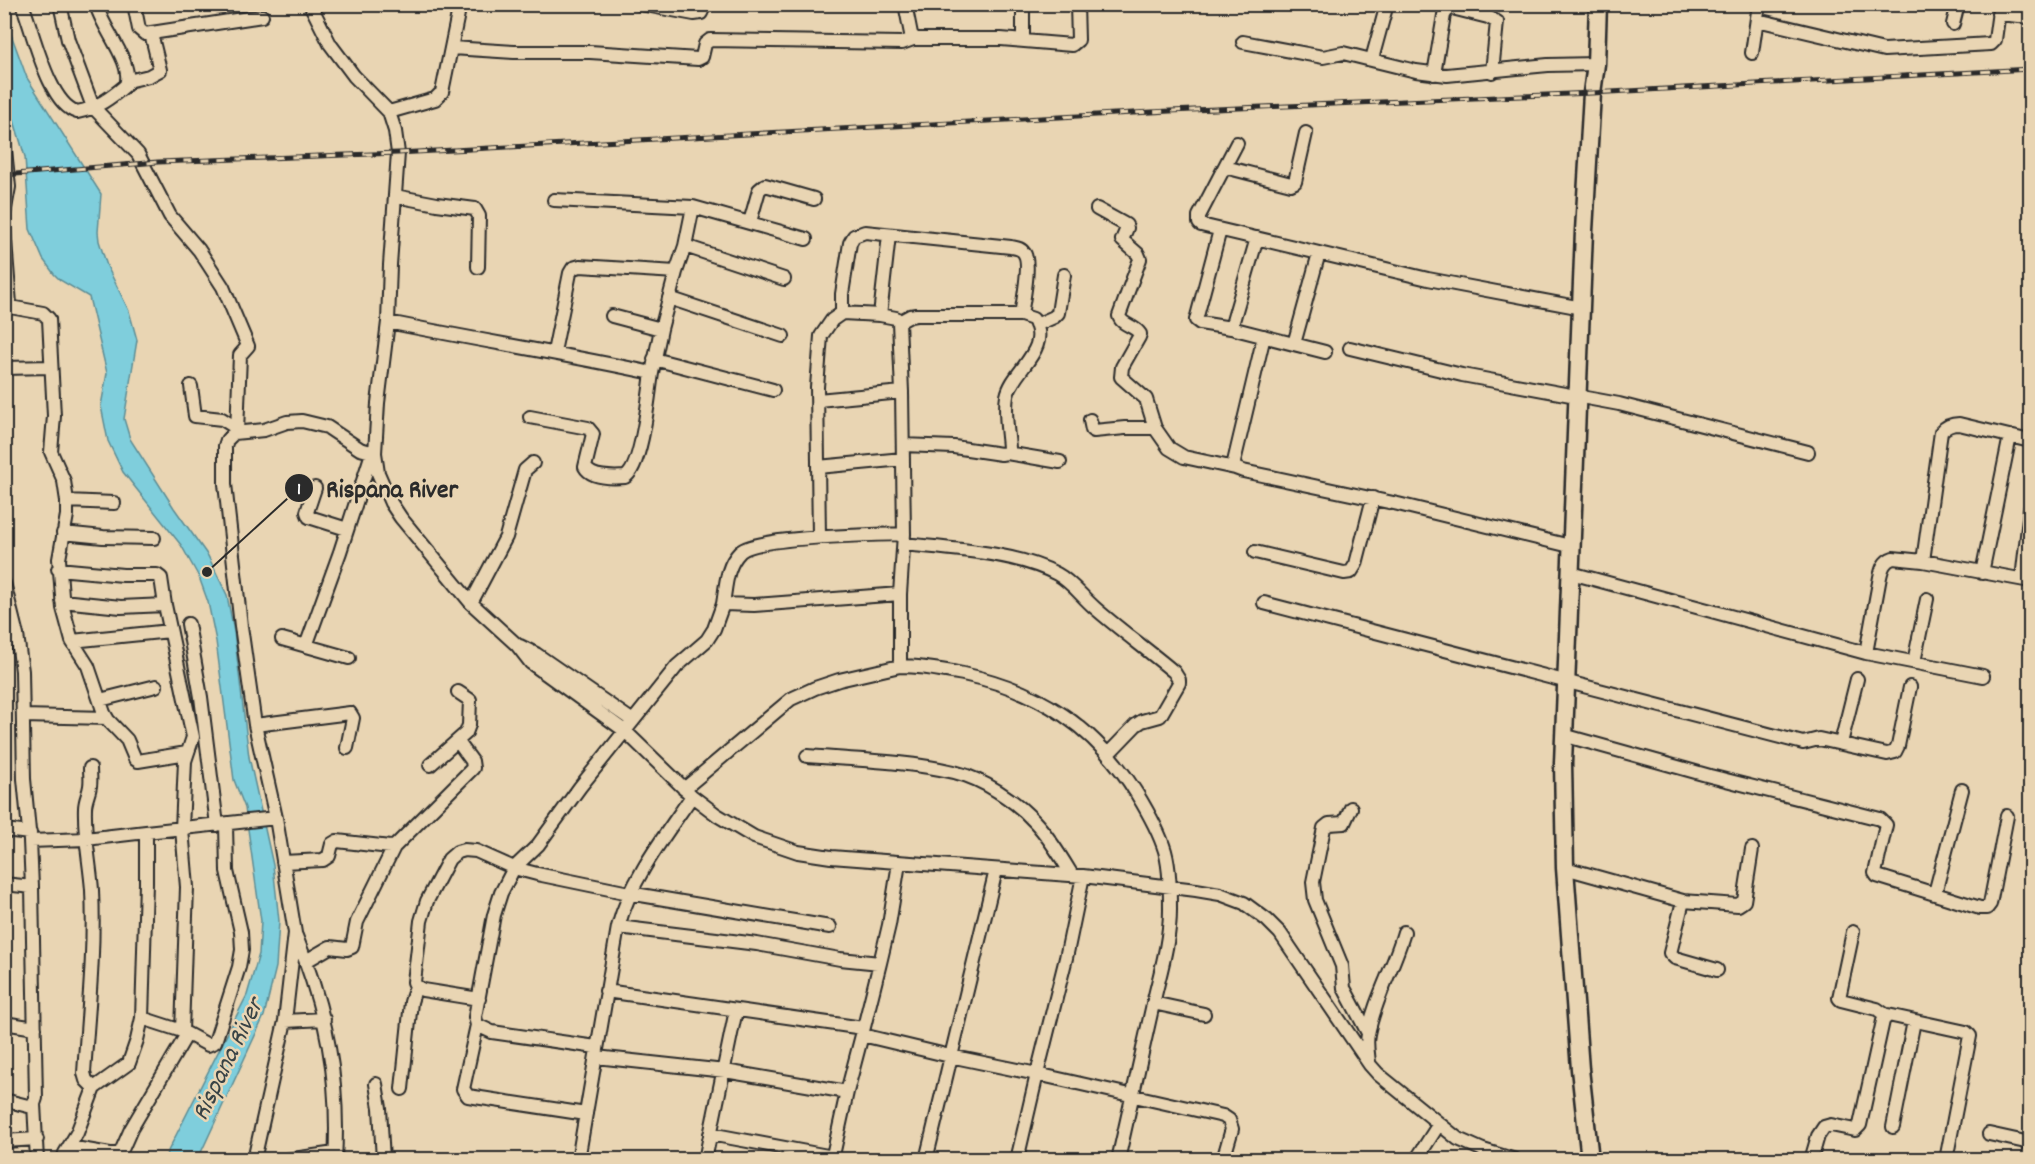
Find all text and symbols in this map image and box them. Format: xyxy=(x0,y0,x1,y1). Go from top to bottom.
callout: Rispana River xyxy=(284,466,470,510)
text: Rispana River xyxy=(326,473,458,510)
text: 1 xyxy=(297,478,301,503)
water label: Rispana River xyxy=(183,990,276,1127)

